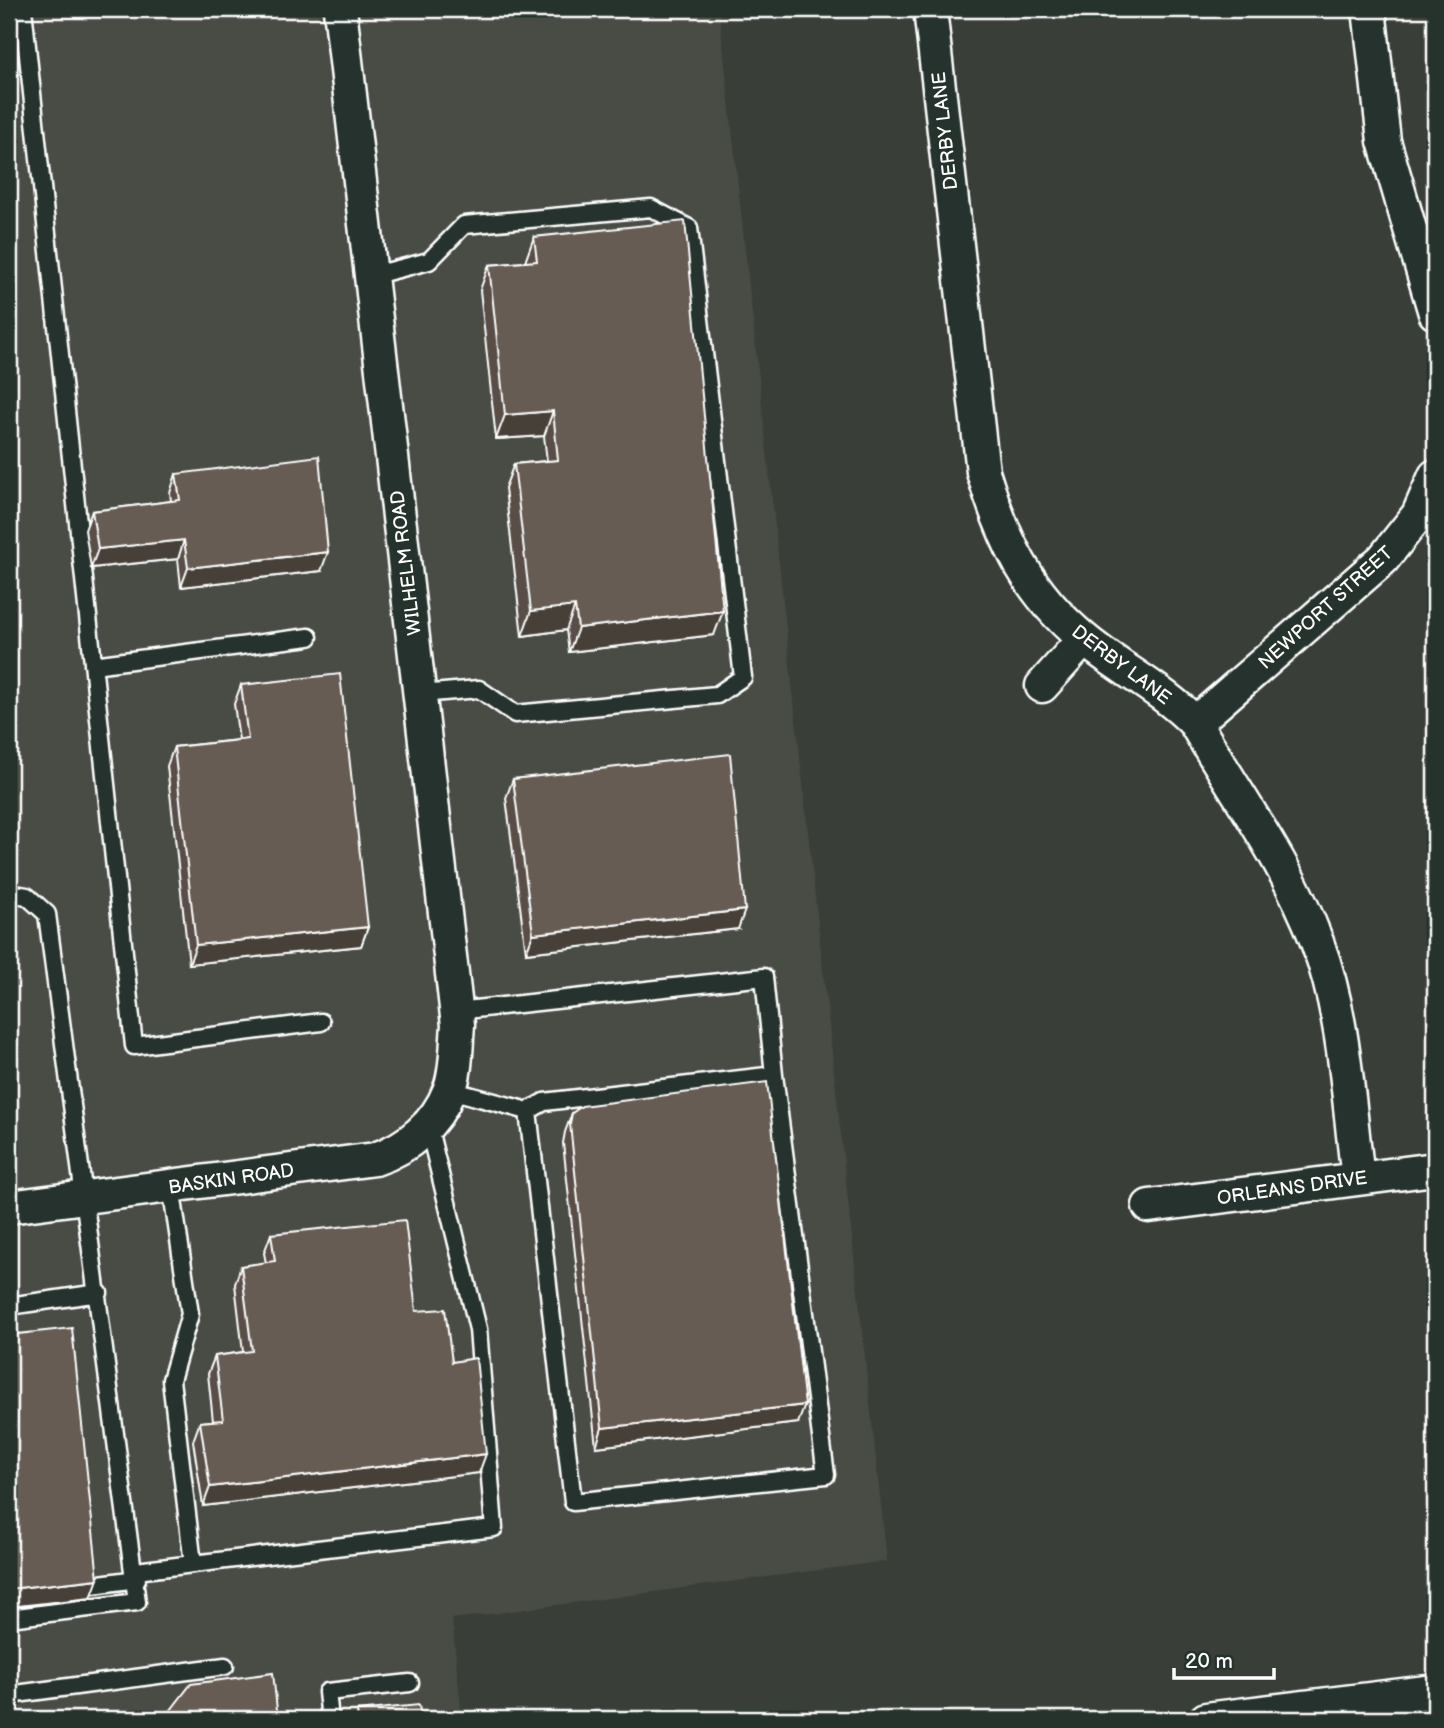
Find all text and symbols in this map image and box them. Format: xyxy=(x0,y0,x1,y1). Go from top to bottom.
street label: DERBY LANE xyxy=(928,71,963,191)
street label: WILHELM ROAD xyxy=(386,489,427,637)
street label: NEWPORT STREET xyxy=(1254,541,1398,674)
street label: DERBY LANE xyxy=(1067,620,1175,710)
street label: BASKIN ROAD xyxy=(167,1159,296,1200)
street label: ORLEANS DRIVE xyxy=(1216,1167,1369,1210)
scale bar xyxy=(1174,1637,1274,1681)
text: 20 m xyxy=(1185,1649,1233,1674)

